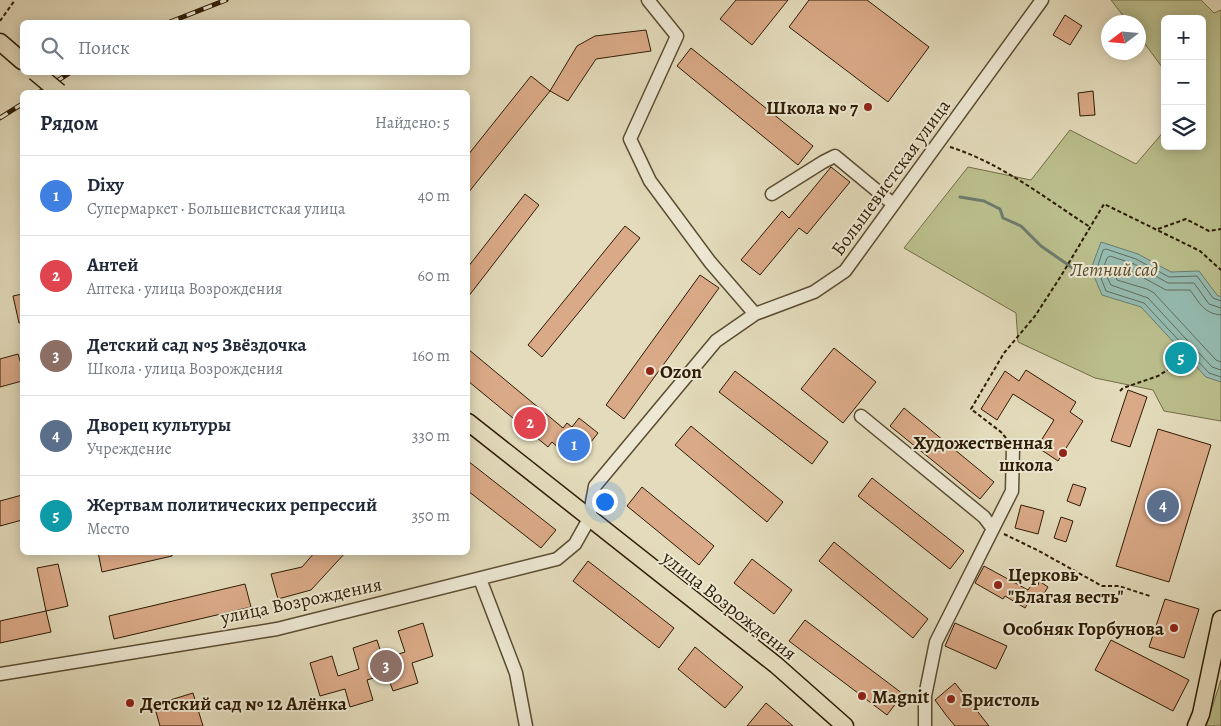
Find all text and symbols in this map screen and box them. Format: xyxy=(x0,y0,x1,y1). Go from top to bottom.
north arrow xyxy=(1101,15,1146,60)
map controls xyxy=(1161,15,1206,150)
button: + xyxy=(1161,15,1206,60)
search box xyxy=(20,20,470,75)
icon: search xyxy=(38,34,66,62)
text: Поиск xyxy=(78,35,130,61)
button: − xyxy=(1161,60,1206,105)
street label: Большевистская улица xyxy=(825,94,957,261)
place label: Школа № 7 xyxy=(766,95,859,121)
marker: Школа № 7 xyxy=(862,101,874,113)
button: layers xyxy=(1161,105,1206,150)
text: Рядом xyxy=(40,109,98,137)
text: Найдено: 5 xyxy=(375,112,450,134)
text: Dixy xyxy=(87,172,124,198)
text: 1 xyxy=(53,185,59,207)
text: 40 m xyxy=(418,185,450,207)
text: Супермаркет · Большевистская улица xyxy=(87,198,345,220)
text: Антей xyxy=(87,252,138,278)
park label: Летний сад xyxy=(1069,257,1158,283)
text: 2 xyxy=(52,265,60,287)
text: 60 m xyxy=(418,265,450,287)
text: Аптека · улица Возрождения xyxy=(87,278,283,300)
text: Детский сад №5 Звёздочка xyxy=(87,332,307,358)
pin: 5 xyxy=(1165,339,1197,377)
text: 3 xyxy=(53,345,59,367)
text: 160 m xyxy=(412,345,450,367)
text: Школа · улица Возрождения xyxy=(87,358,283,380)
place label: Ozon xyxy=(660,359,702,385)
marker: Ozon xyxy=(644,365,656,377)
pin: 2 xyxy=(514,404,546,442)
text: Дворец культуры xyxy=(87,412,231,438)
text: 4 xyxy=(52,425,60,447)
text: 330 m xyxy=(412,425,450,447)
pin: 1 xyxy=(558,426,590,464)
place label: Художественная школа xyxy=(913,430,1054,478)
text: Учреждение xyxy=(87,438,172,460)
marker: Художественная школа xyxy=(1057,447,1069,459)
pin: 4 xyxy=(1147,487,1179,525)
your location xyxy=(592,489,618,515)
text: Жертвам политических репрессий xyxy=(87,492,377,518)
text: 5 xyxy=(53,505,59,527)
text: 350 m xyxy=(411,505,450,527)
text: Место xyxy=(87,518,130,540)
street label: улица Возрождения xyxy=(656,544,802,667)
place label: Церковь "Благая весть" xyxy=(1008,562,1124,610)
street label: улица Возрождения xyxy=(217,571,384,631)
marker: Церковь "Благая весть" xyxy=(992,579,1004,591)
place label: Особняк Горбунова xyxy=(1003,616,1165,642)
marker: Особняк Горбунова xyxy=(1168,622,1180,634)
pin: 3 xyxy=(370,647,402,685)
place label: Magnit xyxy=(872,684,930,710)
place label: Бристоль xyxy=(961,687,1040,713)
marker: Magnit xyxy=(856,690,868,702)
place label: Детский сад № 12 Алёнка xyxy=(140,691,348,717)
marker: Бристоль xyxy=(945,693,957,705)
marker: Детский сад № 12 Алёнка xyxy=(124,697,136,709)

